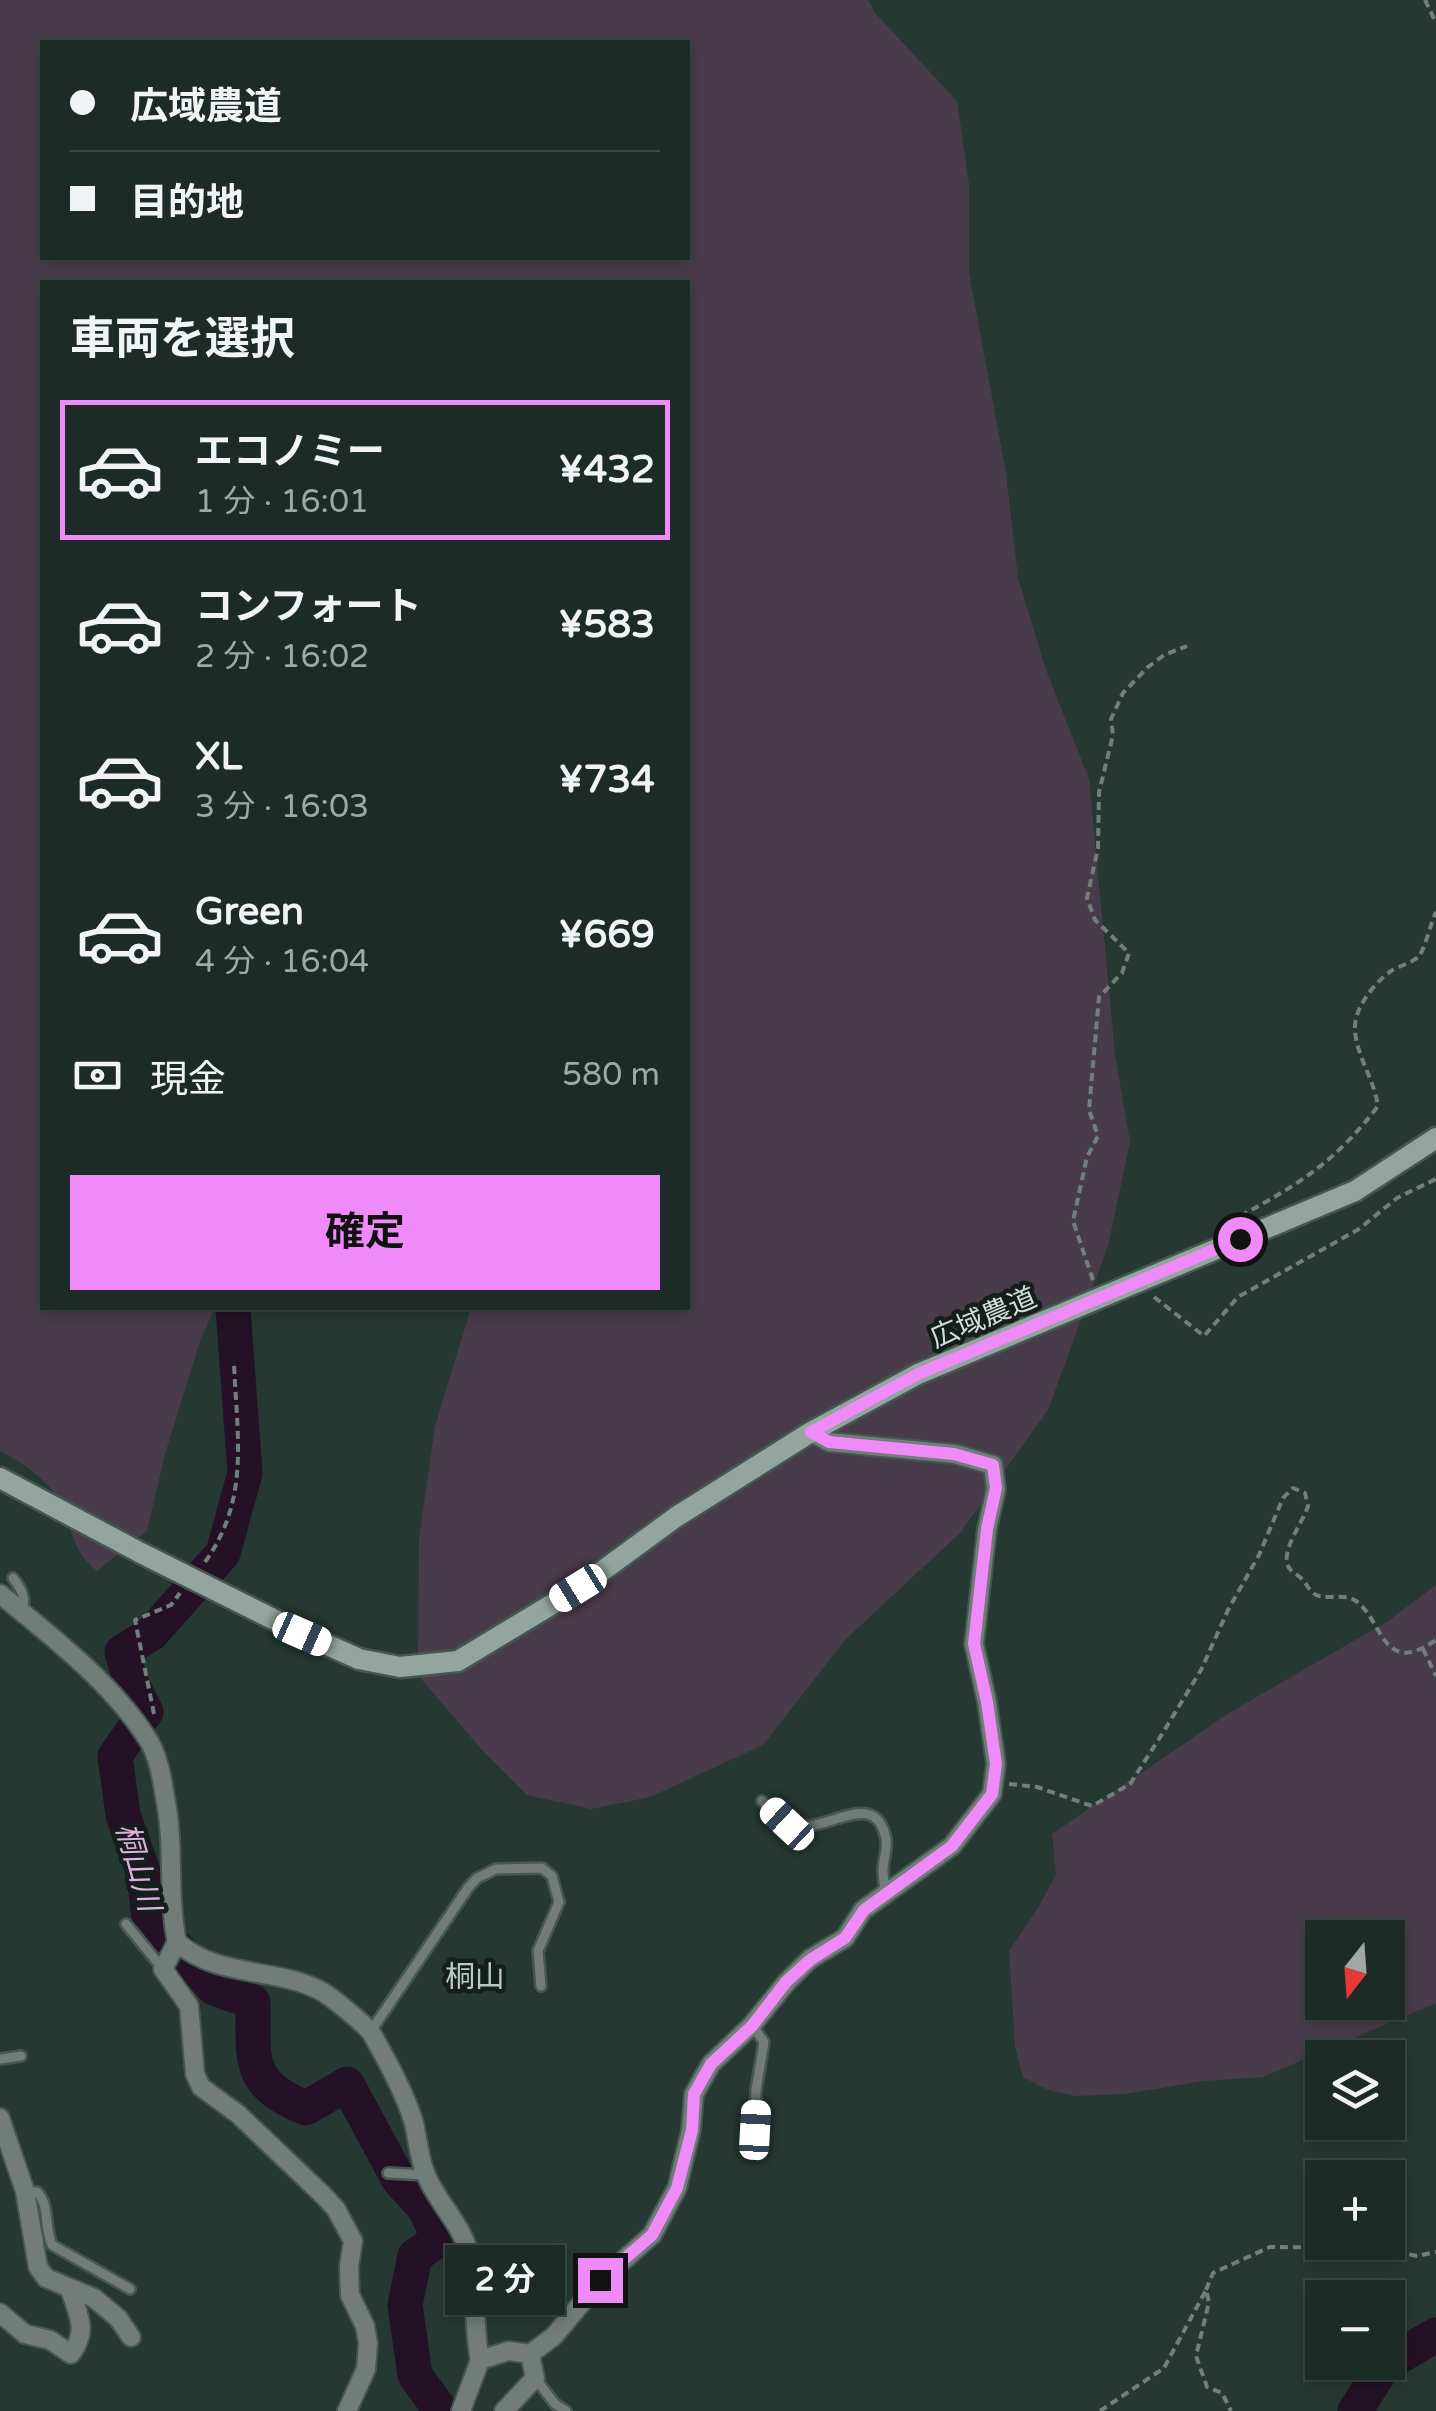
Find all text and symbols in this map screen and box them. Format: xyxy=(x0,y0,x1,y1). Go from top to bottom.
text: 広域農道 xyxy=(130,84,282,130)
text: 目的地 xyxy=(130,180,244,226)
text: 車両を選択 xyxy=(70,313,295,367)
icon: car xyxy=(75,425,165,515)
text: エコノミー xyxy=(195,429,385,475)
text: ¥432 xyxy=(558,447,655,493)
text: 1 分 · 16:01 xyxy=(195,483,369,521)
icon: car xyxy=(75,580,165,670)
text: コンフォート xyxy=(195,584,422,630)
text: ¥583 xyxy=(558,602,655,648)
text: 2 分 · 16:02 xyxy=(195,638,369,676)
text: XL xyxy=(195,734,242,780)
icon: car xyxy=(75,735,165,825)
text: ¥734 xyxy=(558,757,655,803)
text: 3 分 · 16:03 xyxy=(195,788,369,826)
text: Green xyxy=(195,889,304,935)
icon: car xyxy=(75,890,165,980)
text: ¥669 xyxy=(558,912,655,958)
text: 4 分 · 16:04 xyxy=(195,943,369,981)
icon: cash xyxy=(70,1048,125,1103)
text: 580 m xyxy=(562,1056,660,1094)
text: 現金 xyxy=(150,1057,226,1103)
button: 確定 xyxy=(70,1175,660,1290)
route start xyxy=(1218,1217,1263,1262)
street label: 広域農道 xyxy=(925,1280,1042,1355)
car xyxy=(545,1559,611,1617)
car xyxy=(268,1608,336,1660)
car xyxy=(755,1793,819,1855)
water label: 桐山川 xyxy=(107,1819,169,1918)
north arrow xyxy=(1305,1920,1405,2020)
map controls xyxy=(1305,1920,1405,2380)
district label: 桐山 xyxy=(445,1959,505,1996)
button: layers xyxy=(1305,2040,1405,2140)
car xyxy=(738,2099,772,2161)
button: + xyxy=(1305,2160,1405,2260)
callout: 2 分 xyxy=(445,2245,565,2315)
route end xyxy=(578,2258,623,2303)
text: 2 分 xyxy=(475,2261,535,2299)
button: − xyxy=(1305,2280,1405,2380)

